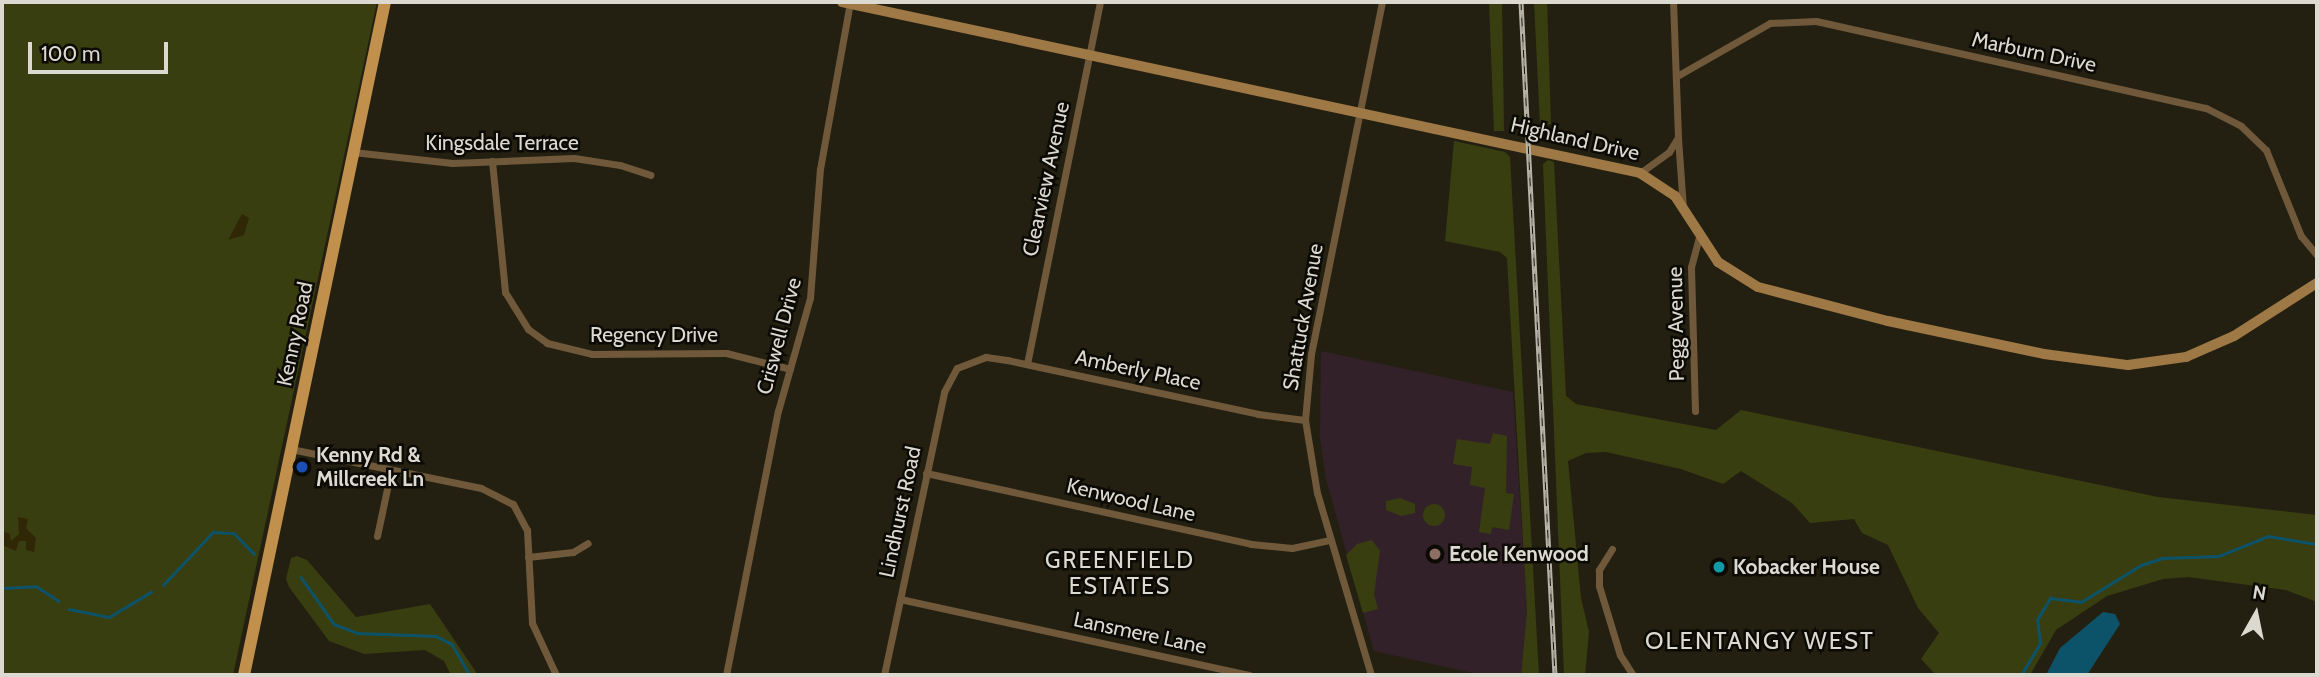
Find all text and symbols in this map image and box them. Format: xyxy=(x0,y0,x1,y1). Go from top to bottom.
street label: Marburn Drive xyxy=(1970,27,2098,77)
scale bar xyxy=(32,28,172,72)
text: 100 m xyxy=(41,41,100,66)
street label: Clearview Avenue xyxy=(1017,99,1075,259)
street label: Highland Drive xyxy=(1508,112,1642,166)
street label: Kingsdale Terrace xyxy=(425,130,579,156)
street label: Shattuck Avenue xyxy=(1278,242,1328,392)
street label: Pegg Avenue xyxy=(1662,266,1690,382)
street label: Criswell Drive xyxy=(751,275,807,397)
street label: Kenny Road xyxy=(272,280,318,388)
street label: Regency Drive xyxy=(590,322,718,348)
street label: Amberly Place xyxy=(1073,344,1203,396)
place label: Kenny Rd & Millcreek Ln xyxy=(316,442,424,492)
street label: Lindhurst Road xyxy=(874,444,926,580)
marker: Kenny Rd & Millcreek Ln xyxy=(294,459,310,475)
street label: Kenwood Lane xyxy=(1064,473,1198,527)
place label: Ecole Kenwood xyxy=(1449,541,1589,567)
district label: GREENFIELD ESTATES xyxy=(1046,546,1194,600)
marker: Ecole Kenwood xyxy=(1427,546,1443,562)
place label: Kobacker House xyxy=(1733,554,1880,580)
marker: Kobacker House xyxy=(1711,559,1727,575)
north arrow xyxy=(2221,579,2291,649)
text: N xyxy=(2251,580,2268,605)
street label: Lansmere Lane xyxy=(1071,607,1209,659)
district label: OLENTANGY WEST xyxy=(1647,627,1873,655)

